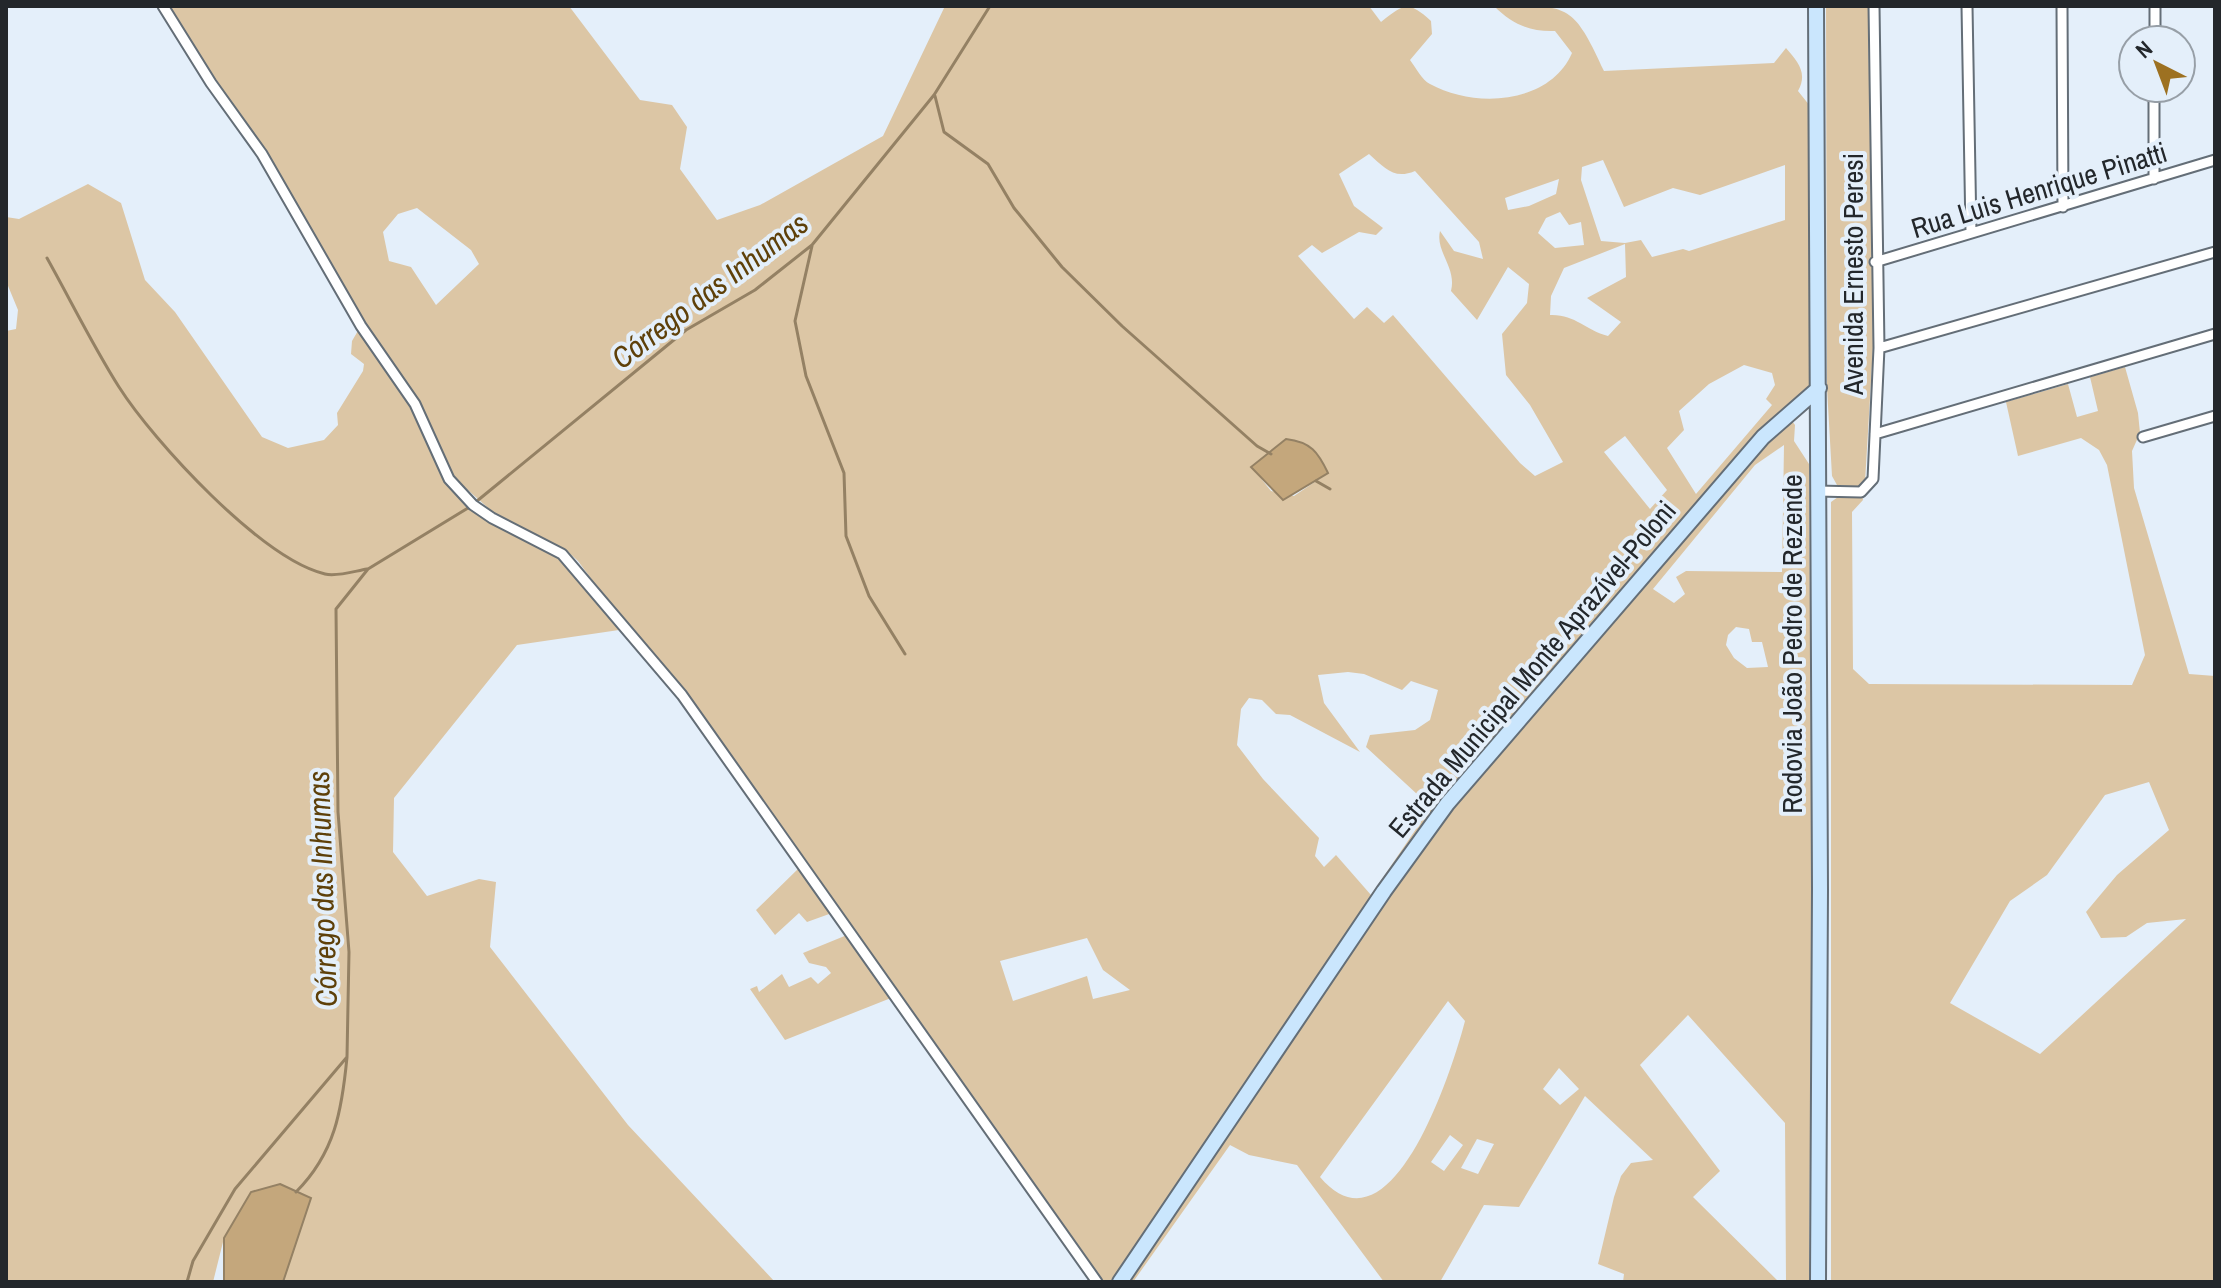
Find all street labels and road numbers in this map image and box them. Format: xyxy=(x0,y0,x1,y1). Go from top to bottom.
street label: Rua Luis Henrique Pinatti xyxy=(1906,133,2172,247)
street label: Avenida Ernesto Peresi xyxy=(1834,153,1872,396)
street label: Rodovia João Pedro de Rezende xyxy=(1773,474,1811,814)
street label: Estrada Municipal Monte Aprazível-Poloni xyxy=(1380,493,1684,845)

